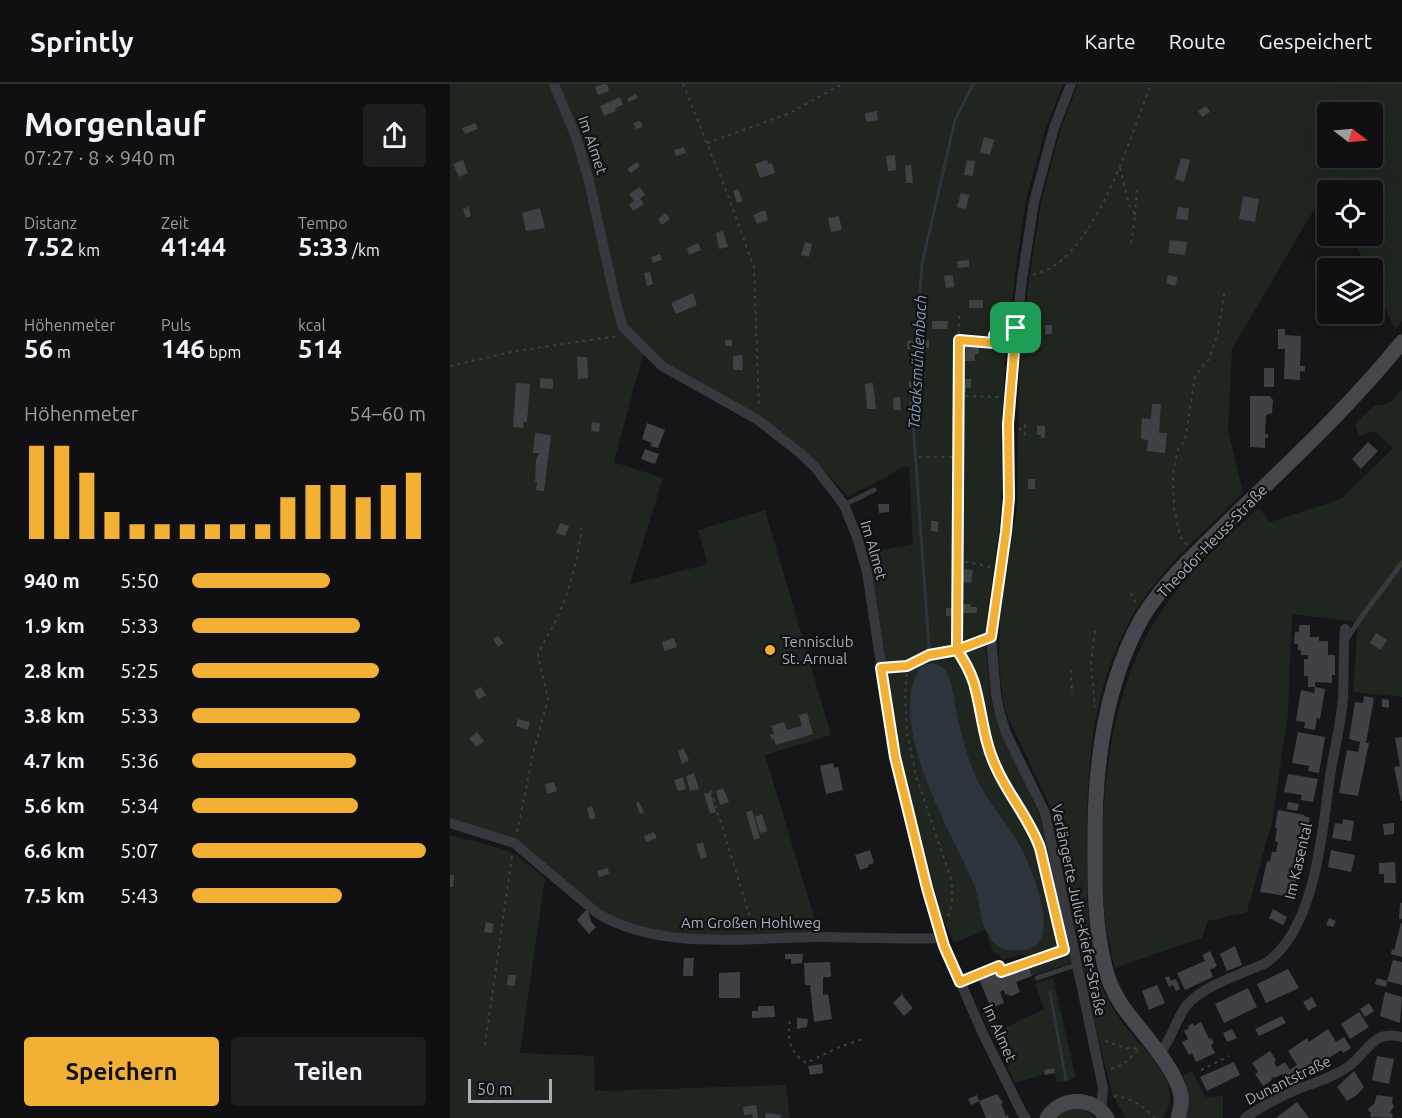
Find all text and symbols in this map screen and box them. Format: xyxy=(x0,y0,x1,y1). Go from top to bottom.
text: Sprintly xyxy=(30,26,134,57)
text: Karte xyxy=(1084,29,1136,53)
text: Route xyxy=(1169,29,1226,53)
text: Gespeichert xyxy=(1259,29,1372,53)
north arrow xyxy=(1317,102,1383,168)
map controls xyxy=(1317,102,1383,324)
button: share xyxy=(363,104,426,167)
text: Morgenlauf xyxy=(24,105,206,142)
street label: Im Almet xyxy=(575,113,611,177)
text: 07:27 · 8 × 940 m xyxy=(24,146,176,169)
button: locate xyxy=(1317,180,1383,246)
text: Distanz xyxy=(24,214,77,232)
text: Zeit xyxy=(161,214,189,232)
text: Tempo xyxy=(298,214,348,232)
text: 7.52 xyxy=(24,232,74,261)
text: 41:44 xyxy=(161,232,226,261)
text: 5:33 xyxy=(298,232,348,261)
text: km xyxy=(74,241,100,259)
text: /km xyxy=(348,241,380,259)
button: layers xyxy=(1317,258,1383,324)
water label: Tabaksmühlenbach xyxy=(904,294,930,430)
pin xyxy=(990,302,1041,353)
icon: arrive xyxy=(999,311,1032,344)
text: Höhenmeter xyxy=(24,316,115,334)
text: Puls xyxy=(161,316,191,334)
text: kcal xyxy=(298,316,326,334)
text: 56 xyxy=(24,334,53,363)
text: 146 xyxy=(161,334,205,363)
text: 514 xyxy=(298,334,342,363)
text: m xyxy=(53,343,71,361)
text: bpm xyxy=(205,343,241,361)
text: Höhenmeter xyxy=(24,402,138,425)
text: 54–60 m xyxy=(349,402,426,425)
street label: Theodor-Heuss-Straße xyxy=(1154,481,1270,601)
street label: Im Almet xyxy=(857,518,891,582)
text: 940 m xyxy=(24,569,80,592)
text: 5:50 xyxy=(120,569,159,592)
text: 1.9 km xyxy=(24,614,85,637)
text: 5:33 xyxy=(120,614,159,637)
place label: Tennisclub St. Arnual xyxy=(782,633,853,667)
marker: Tennisclub St. Arnual xyxy=(763,643,777,657)
text: 2.8 km xyxy=(24,659,85,682)
text: 5:25 xyxy=(120,659,159,682)
text: 3.8 km xyxy=(24,704,85,727)
text: 5:33 xyxy=(120,704,159,727)
text: 4.7 km xyxy=(24,749,85,772)
text: 5:36 xyxy=(120,749,159,772)
text: 5.6 km xyxy=(24,794,85,817)
text: 5:34 xyxy=(120,794,159,817)
street label: Verlängerte Julius-Kiefer-Straße xyxy=(1048,803,1110,1017)
street label: Im Kasental xyxy=(1281,821,1315,901)
text: 6.6 km xyxy=(24,839,85,862)
text: 5:07 xyxy=(120,839,159,862)
text: 7.5 km xyxy=(24,884,85,907)
text: 5:43 xyxy=(120,884,159,907)
street label: Am Großen Hohlweg xyxy=(681,914,821,931)
street label: Im Almet xyxy=(980,1002,1020,1064)
button: Speichern xyxy=(24,1037,219,1106)
button: Teilen xyxy=(231,1037,426,1106)
street label: Dunantstraße xyxy=(1242,1052,1334,1108)
scale bar xyxy=(468,1076,552,1104)
text: 50 m xyxy=(477,1080,513,1098)

